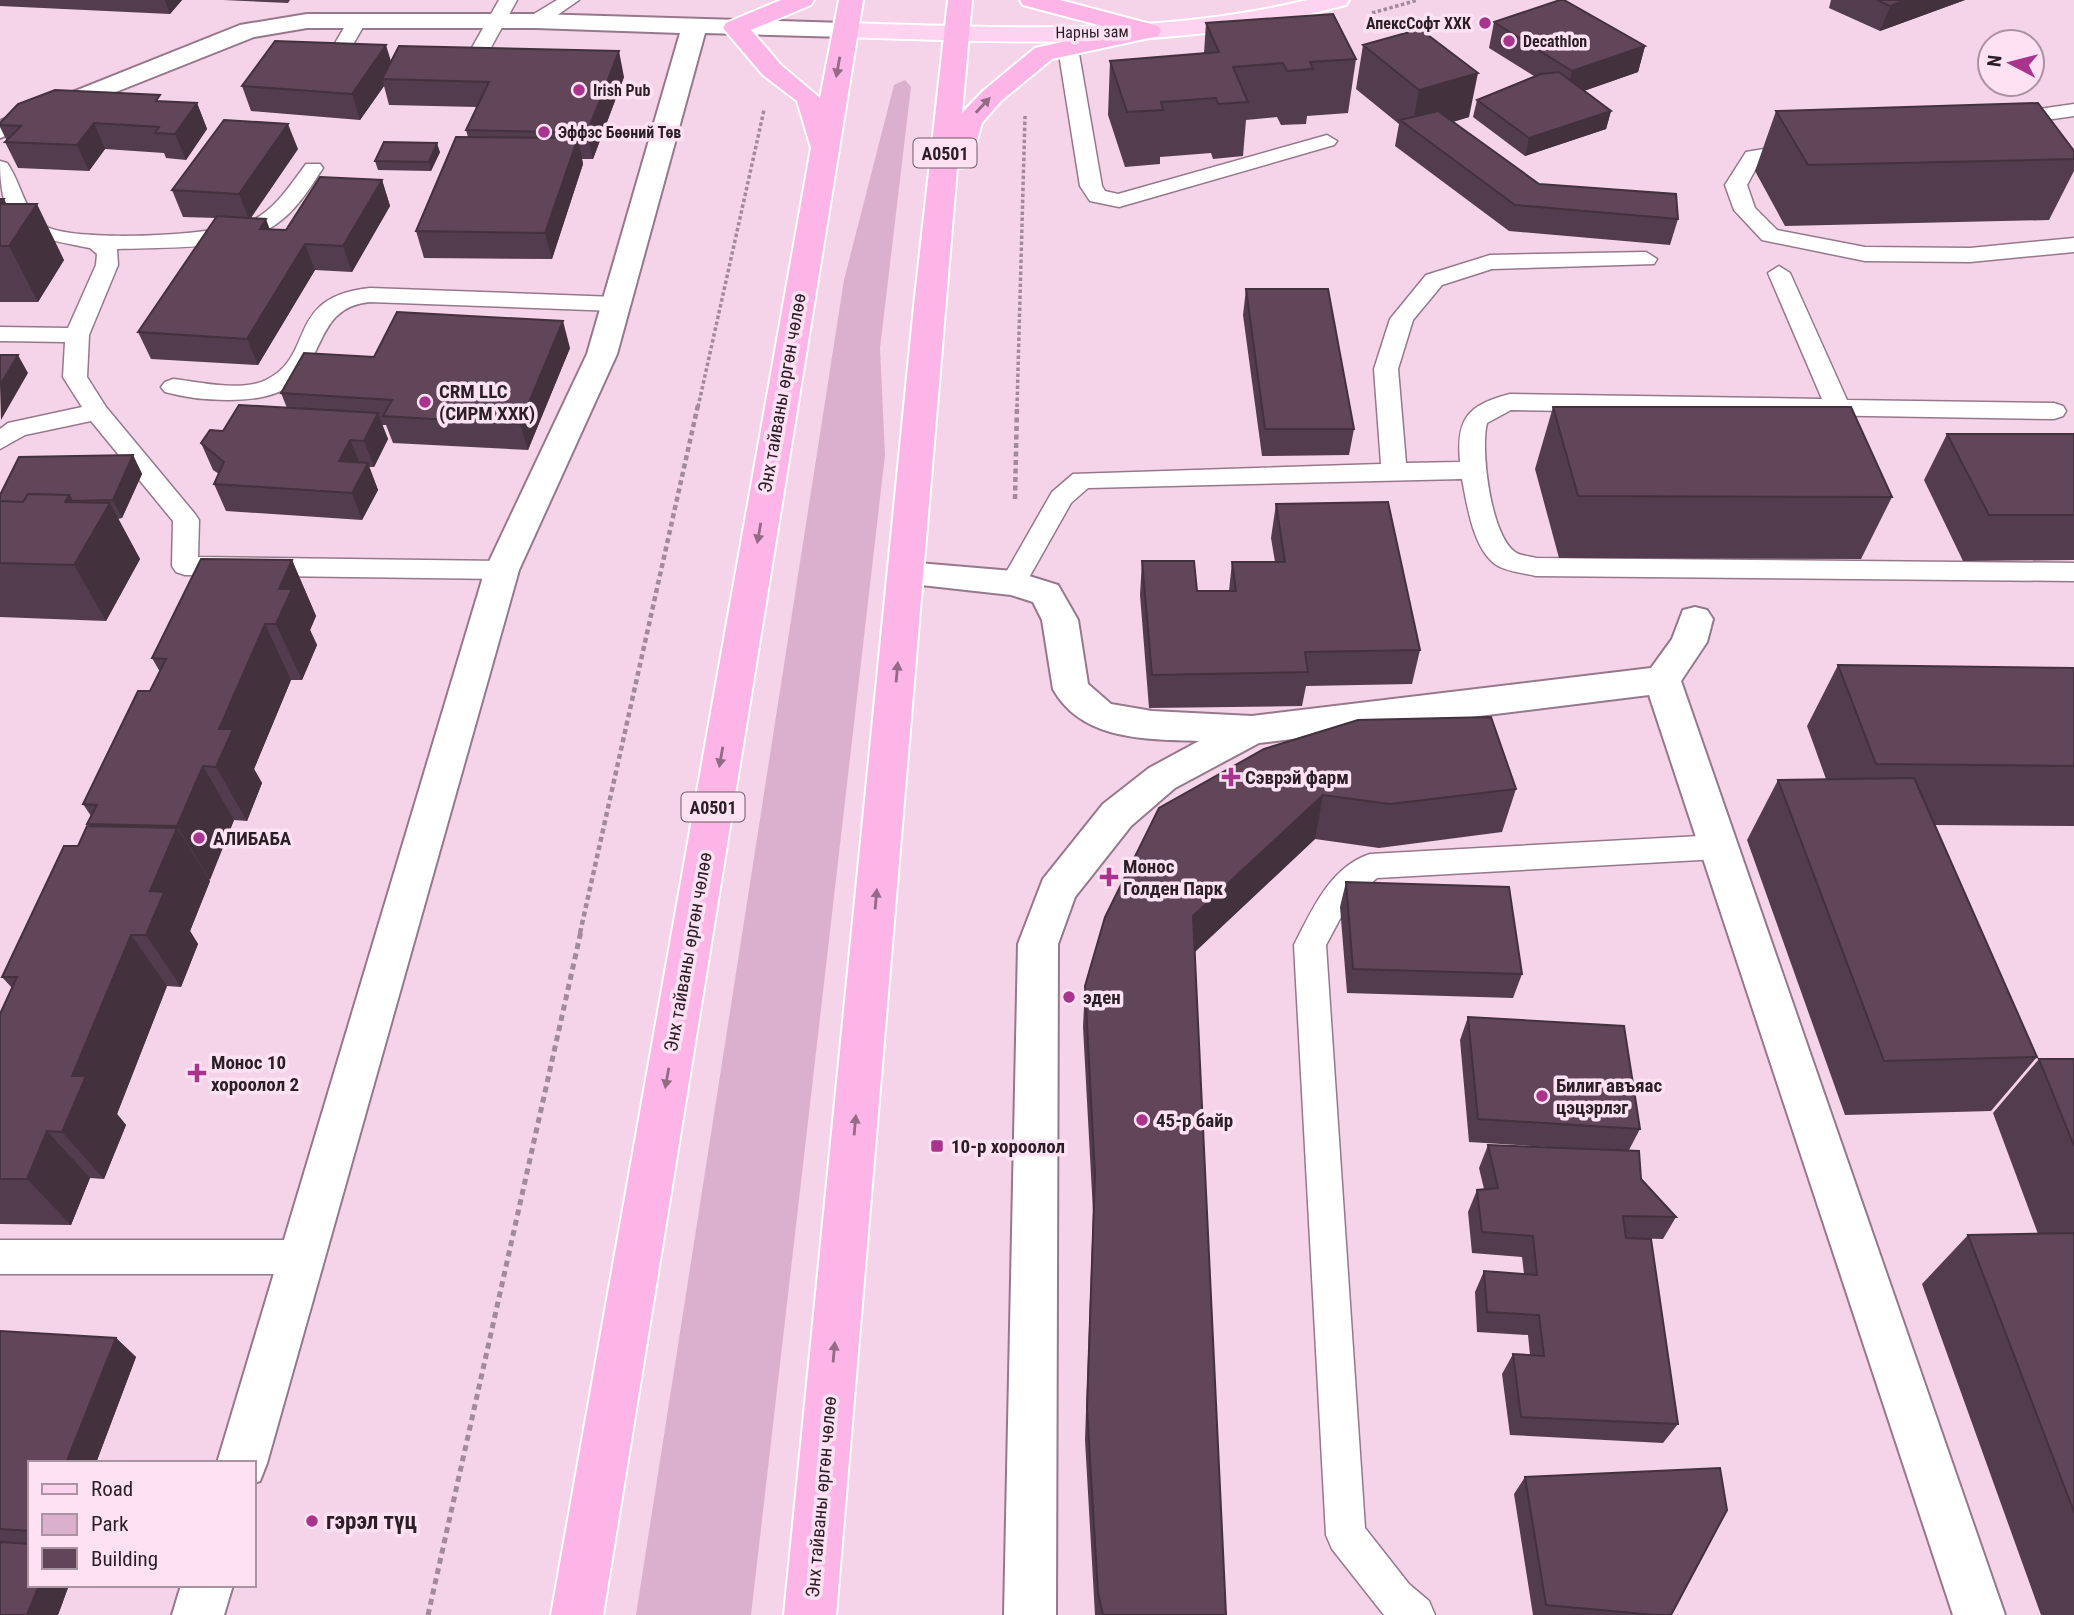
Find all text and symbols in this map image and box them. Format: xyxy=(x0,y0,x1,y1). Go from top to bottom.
place label: АпексСофт ХХК xyxy=(1366,14,1472,33)
marker: АпексСофт ХХК xyxy=(1477,15,1493,31)
street label: Нарны зам xyxy=(1055,22,1129,42)
north arrow xyxy=(1976,28,2046,98)
place label: Decathlon xyxy=(1523,32,1587,51)
marker: Decathlon xyxy=(1501,33,1517,49)
text: N xyxy=(1982,54,2007,68)
one-way arrow xyxy=(832,56,843,78)
place label: Irish Pub xyxy=(593,81,650,100)
marker: Irish Pub xyxy=(571,82,587,98)
one-way arrow xyxy=(975,97,991,114)
place label: Эффэс Бөөний Төв xyxy=(558,123,681,142)
marker: Эффэс Бөөний Төв xyxy=(536,124,552,140)
road number: A0501 xyxy=(914,138,976,168)
street label: Энх тайваны өргөн чөлөө xyxy=(753,291,811,495)
place label: CRM LLC (СИРМ ХХК) xyxy=(439,380,535,425)
marker: CRM LLC (СИРМ ХХК) xyxy=(417,394,433,410)
one-way arrow xyxy=(753,522,764,544)
one-way arrow xyxy=(892,661,903,683)
one-way arrow xyxy=(715,746,726,768)
place label: Сэврэй фарм xyxy=(1245,766,1349,789)
marker: Сэврэй фарм xyxy=(1223,769,1239,785)
road number: A0501 xyxy=(682,792,744,822)
place label: АЛИБАБА xyxy=(213,827,292,850)
marker: АЛИБАБА xyxy=(191,830,207,846)
street label: Энх тайваны өргөн чөлөө xyxy=(659,850,717,1054)
place label: Монос Голден Парк xyxy=(1123,855,1223,900)
marker: Монос Голден Парк xyxy=(1101,869,1117,885)
one-way arrow xyxy=(871,888,882,910)
place label: эден xyxy=(1083,986,1121,1009)
marker: эден xyxy=(1061,989,1077,1005)
place label: Монос 10 хороолол 2 xyxy=(211,1051,299,1096)
marker: Монос 10 хороолол 2 xyxy=(189,1065,205,1081)
one-way arrow xyxy=(661,1067,672,1089)
place label: Билиг авъяас цэцэрлэг xyxy=(1556,1074,1663,1119)
marker: Билиг авъяас цэцэрлэг xyxy=(1534,1088,1550,1104)
place label: 45-р байр xyxy=(1156,1109,1233,1132)
marker: 45-р байр xyxy=(1134,1112,1150,1128)
one-way arrow xyxy=(850,1114,861,1136)
place label: 10-р хороолол xyxy=(951,1135,1065,1158)
marker: 10-р хороолол xyxy=(929,1138,945,1154)
one-way arrow xyxy=(829,1341,840,1363)
street label: Энх тайваны өргөн чөлөө xyxy=(801,1395,841,1599)
legend xyxy=(28,1461,256,1587)
text: Road xyxy=(91,1477,133,1501)
place label: гэрэл түц xyxy=(326,1508,417,1535)
text: Park xyxy=(91,1512,129,1536)
marker: гэрэл түц xyxy=(304,1513,320,1529)
text: Building xyxy=(91,1547,158,1571)

